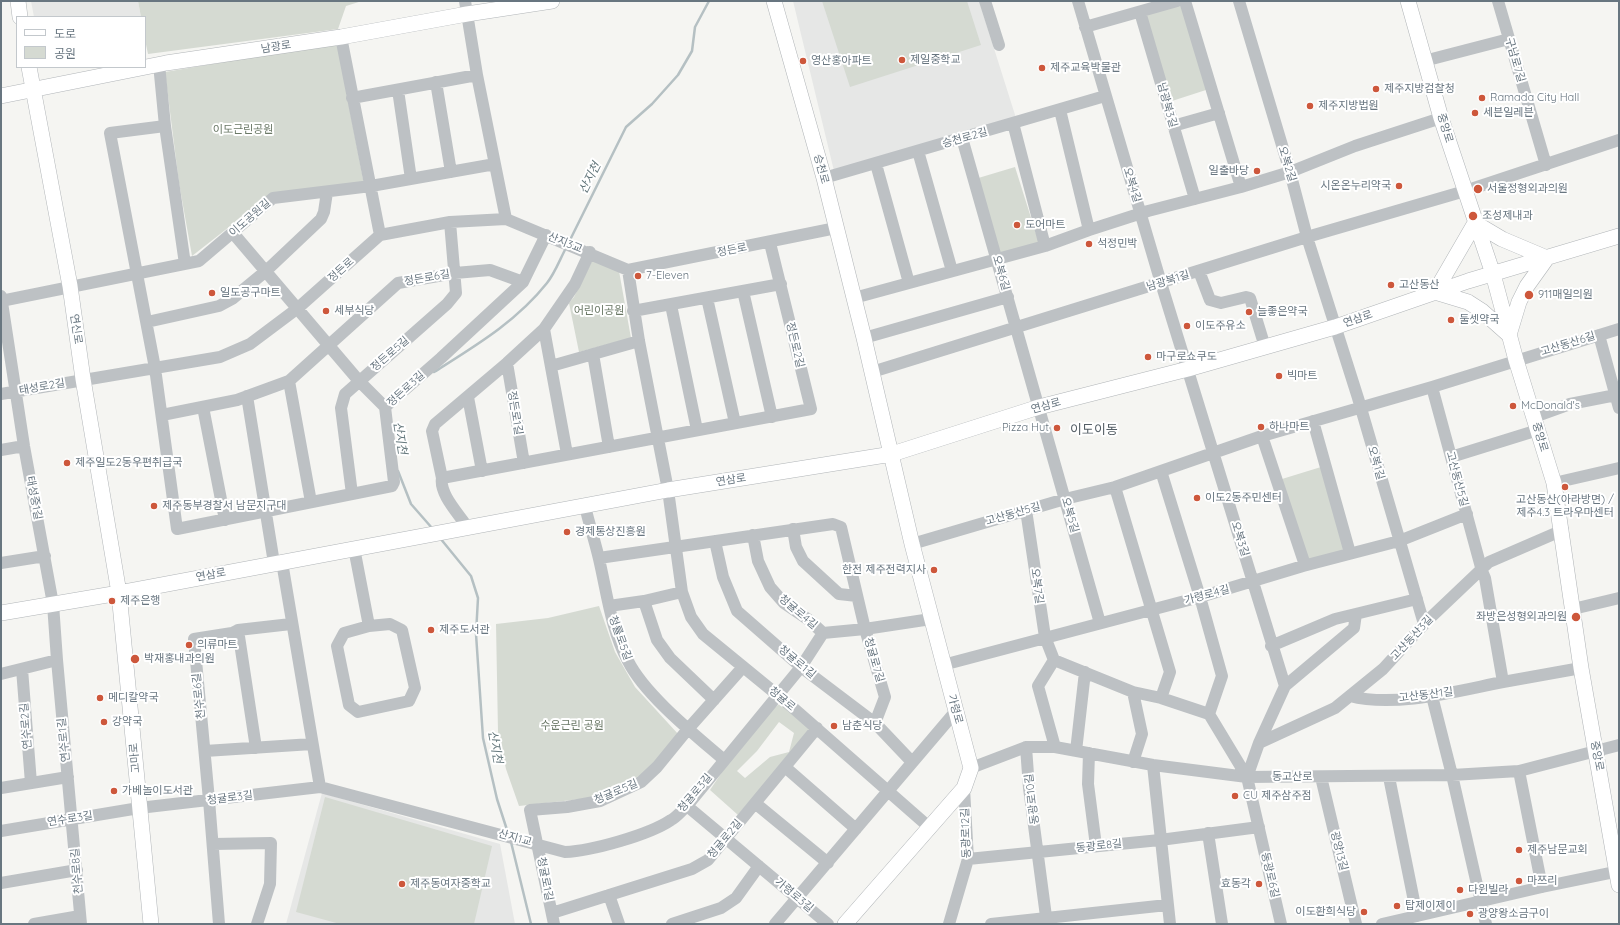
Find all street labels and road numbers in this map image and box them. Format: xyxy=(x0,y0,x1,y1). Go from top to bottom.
street label: 구남로7길 xyxy=(1502,36,1528,84)
street label: 남광로 xyxy=(260,38,292,56)
street label: 남광북3길 xyxy=(1154,81,1180,129)
street label: 중앙로 xyxy=(1434,112,1456,144)
street label: 승천로2길 xyxy=(941,125,989,151)
street label: 오복2길 xyxy=(1275,145,1299,183)
street label: 승천로 xyxy=(811,153,831,185)
street label: 오복4길 xyxy=(1120,166,1144,204)
street label: 이도공원길 xyxy=(227,196,273,240)
street label: 산지3교 xyxy=(546,230,584,256)
street label: 정든로 xyxy=(716,241,748,259)
street label: 오복6길 xyxy=(990,254,1012,292)
street label: 정든로 xyxy=(325,255,357,285)
street label: 정든로6길 xyxy=(403,267,451,289)
street label: 남광북1길 xyxy=(1145,268,1191,294)
street label: 연삼로 xyxy=(1341,308,1375,330)
street label: 연신로 xyxy=(67,313,85,345)
street label: 정든로2길 xyxy=(783,321,807,369)
street label: 고산동산6길 xyxy=(1539,329,1597,359)
street label: 정든로5길 xyxy=(368,334,412,374)
street label: 정든로3길 xyxy=(384,369,428,409)
street label: 태성로2길 xyxy=(18,376,66,398)
street label: 정든로1길 xyxy=(505,390,525,436)
street label: 연삼로 xyxy=(1030,395,1062,417)
street label: 중앙로 xyxy=(1529,421,1551,453)
street label: 오복1길 xyxy=(1365,445,1387,481)
street label: 고산동산5길 xyxy=(1443,450,1471,508)
street label: 연삼로 xyxy=(715,471,747,489)
street label: 태성중1길 xyxy=(23,475,45,521)
street label: 오복5길 xyxy=(1059,496,1081,534)
street label: 고산동산5길 xyxy=(984,500,1042,528)
street label: 오복3길 xyxy=(1228,520,1252,558)
street label: 연삼로 xyxy=(195,566,227,584)
street label: 오복7길 xyxy=(1028,567,1046,605)
street label: 가령로4길 xyxy=(1183,583,1231,607)
street label: 청귤로4길 xyxy=(776,592,820,632)
street label: 고산동산3길 xyxy=(1388,613,1436,663)
street label: 청률로5길 xyxy=(606,614,634,662)
street label: 청귤로7길 xyxy=(861,636,887,684)
street label: 청귤로1길 xyxy=(776,643,818,681)
street label: 천수로6길 xyxy=(190,672,208,720)
street label: 청귤로 xyxy=(766,684,798,714)
street label: 고산동산1길 xyxy=(1398,685,1454,705)
street label: 가령로 xyxy=(945,693,965,725)
street label: 연수로2길 xyxy=(17,702,35,750)
street label: 연수로1길 xyxy=(55,717,73,763)
street label: 중앙로 xyxy=(1588,740,1606,772)
street label: 고마로 xyxy=(127,742,143,774)
street label: 동고산로 xyxy=(1272,770,1312,784)
street label: 청귤로3길 xyxy=(675,771,715,815)
street label: 동광로10길 xyxy=(1022,773,1042,825)
street label: 청귤로5길 xyxy=(592,777,640,807)
street label: 청귤로3길 xyxy=(206,789,254,807)
street label: 동광로12길 xyxy=(959,807,973,859)
street label: 연수로3길 xyxy=(46,809,94,829)
street label: 청귤로2길 xyxy=(705,817,745,861)
street label: 산지1교 xyxy=(497,827,533,849)
street label: 광양13길 xyxy=(1328,830,1350,872)
street label: 동광로8길 xyxy=(1075,837,1123,855)
street label: 천수로8길 xyxy=(68,847,86,895)
street label: 동광로6길 xyxy=(1258,851,1282,899)
street label: 청귤로1길 xyxy=(534,856,556,902)
street label: 가령로3길 xyxy=(772,875,816,915)

